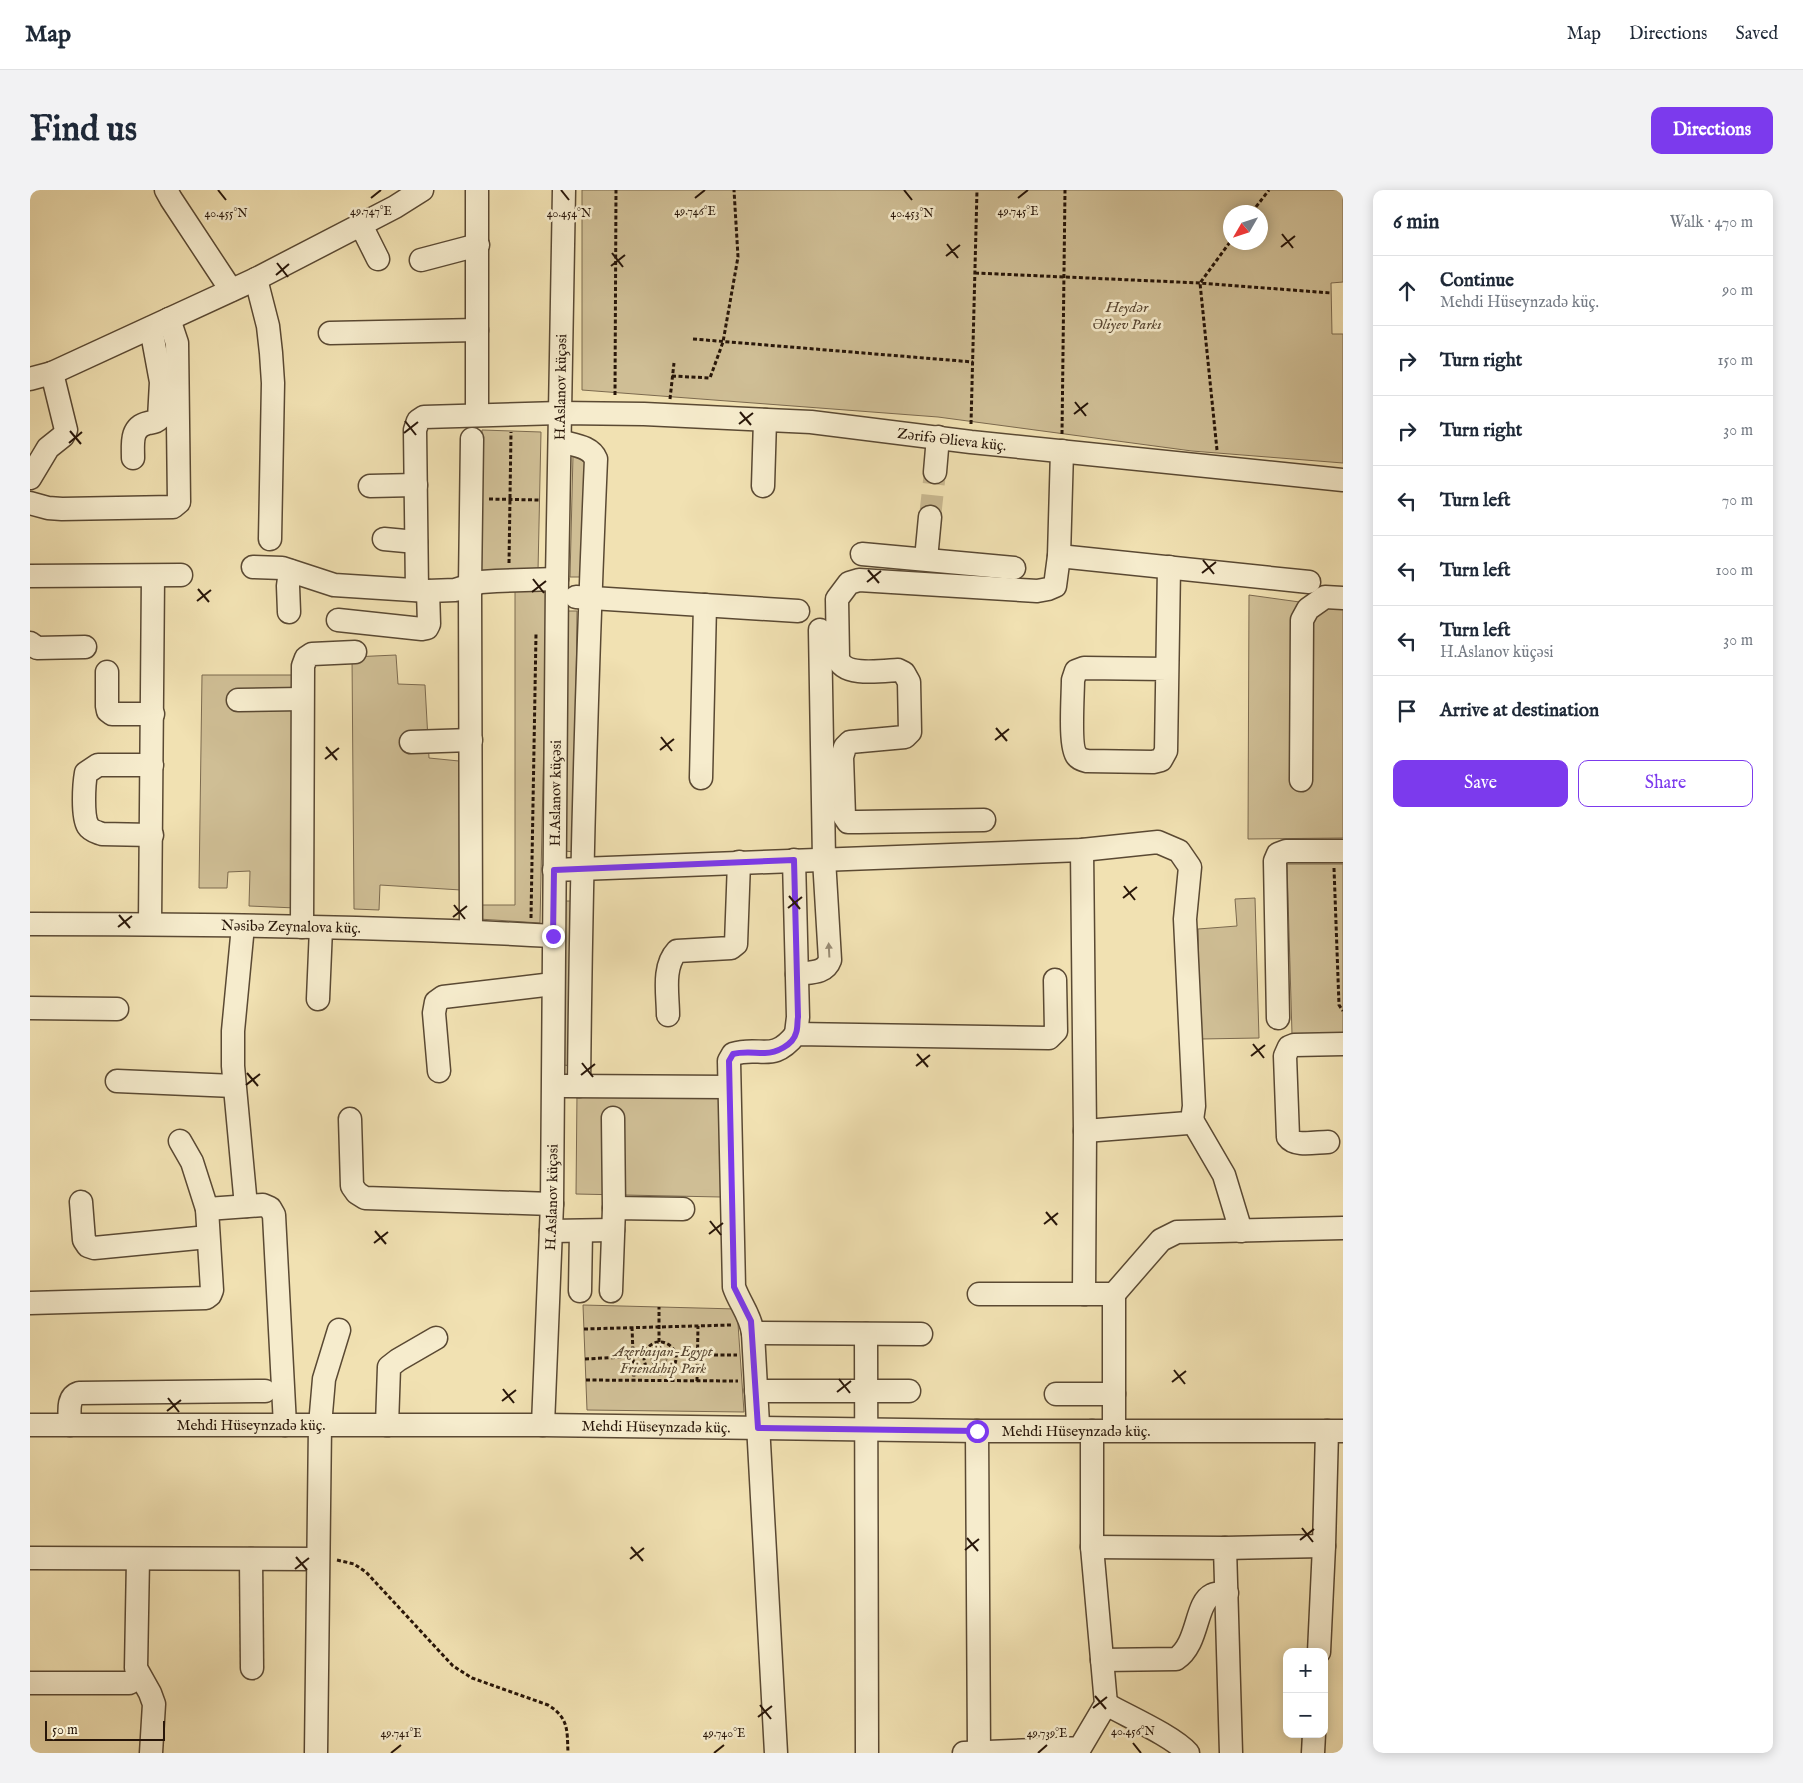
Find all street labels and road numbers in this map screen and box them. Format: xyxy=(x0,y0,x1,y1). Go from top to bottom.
street label: H.Aslanov küçəsi xyxy=(550,334,571,441)
street label: Zərifə Əlieva küç. xyxy=(896,423,1007,455)
street label: H.Aslanov küçəsi xyxy=(545,740,565,847)
street label: Nəsibə Zeynalova küç. xyxy=(221,916,361,937)
street label: H.Aslanov küçəsi xyxy=(541,1144,562,1251)
street label: Mehdi Hüseynzadə küç. xyxy=(176,1416,326,1435)
street label: Mehdi Hüseynzadə küç. xyxy=(581,1416,731,1437)
street label: Mehdi Hüseynzadə küç. xyxy=(1001,1422,1150,1441)

